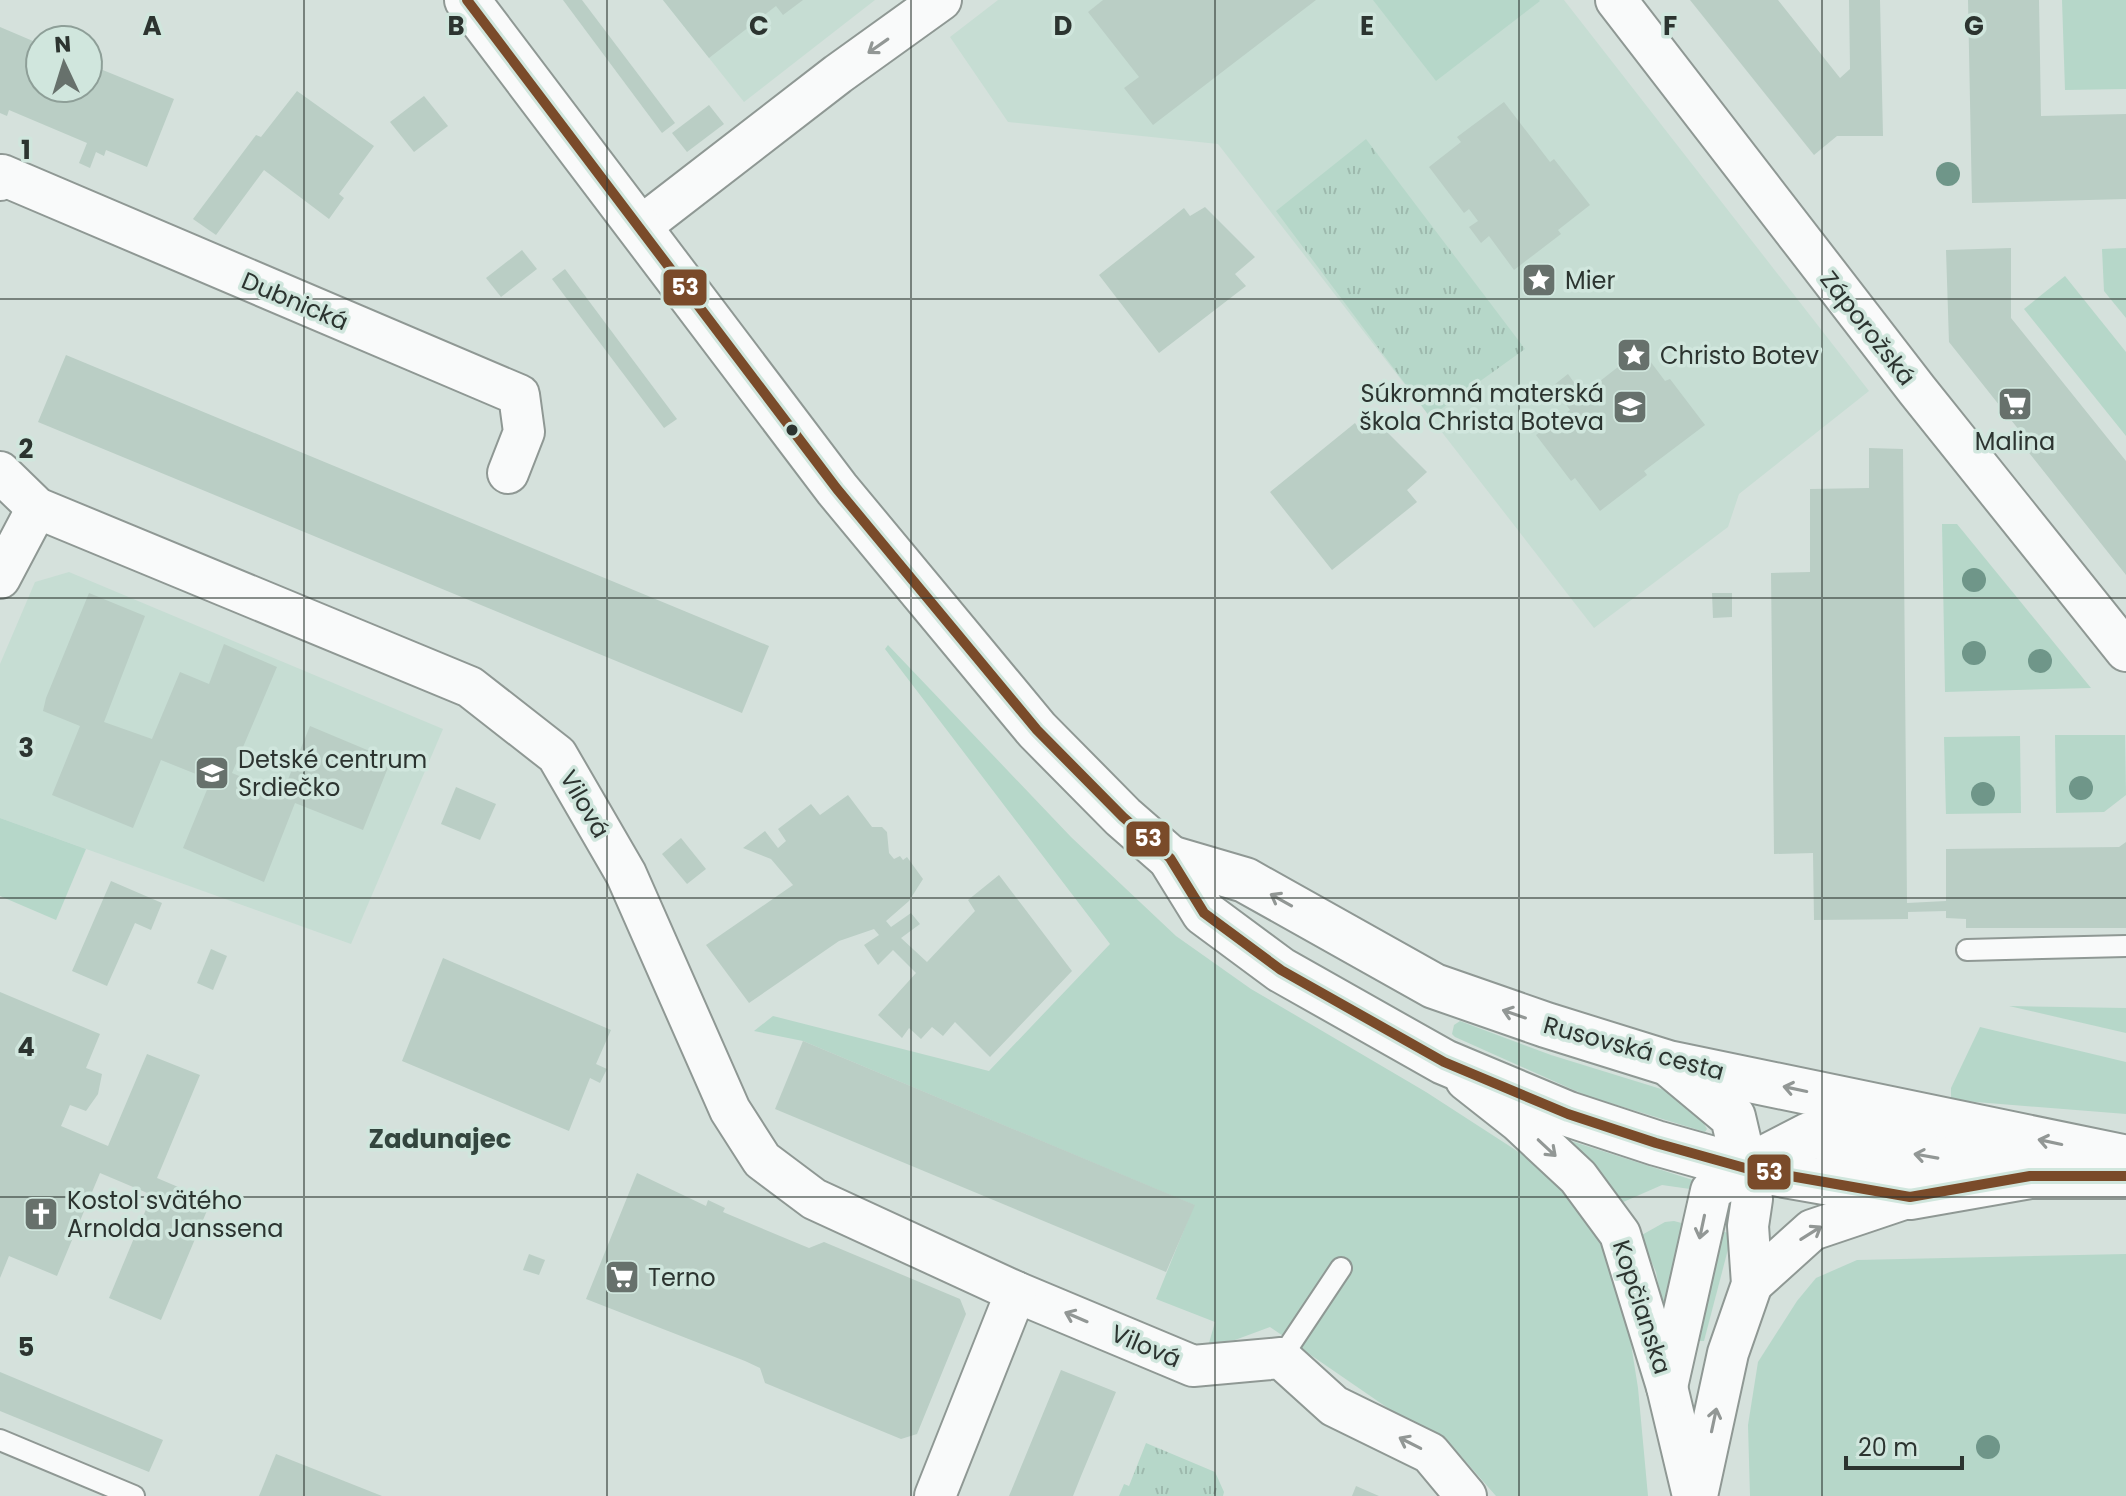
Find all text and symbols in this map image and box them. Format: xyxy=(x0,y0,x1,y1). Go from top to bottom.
text: A xyxy=(142,8,162,44)
text: B xyxy=(447,8,465,44)
text: C xyxy=(749,8,769,44)
text: D xyxy=(1054,8,1073,44)
text: E xyxy=(1360,8,1374,44)
text: F xyxy=(1663,8,1677,44)
text: G xyxy=(1964,8,1984,44)
north arrow xyxy=(24,24,104,104)
text: N xyxy=(53,29,72,61)
one-way arrow xyxy=(867,38,889,54)
text: 1 xyxy=(21,132,31,168)
place icon: Mier xyxy=(1520,261,1558,299)
street label: Dubnická xyxy=(237,264,353,338)
place label: Mier xyxy=(1565,264,1615,297)
street label: Záporožská xyxy=(1813,264,1923,392)
line badge: 53 xyxy=(662,268,708,307)
text: 53 xyxy=(671,272,699,303)
place icon: Christo Botev xyxy=(1615,336,1653,374)
place label: Christo Botev xyxy=(1660,339,1819,372)
place label: Súkromná materská škola Christa Boteva xyxy=(1359,377,1604,438)
supermarket icon: Malina xyxy=(1996,385,2034,423)
school or university icon: Súkromná materská škola Christa Boteva xyxy=(1611,388,1649,426)
unlabelled marker xyxy=(784,422,800,438)
place label: Malina xyxy=(1975,425,2055,458)
text: 2 xyxy=(19,431,34,467)
text: 3 xyxy=(18,730,34,766)
place label: Detské centrum Srdiečko xyxy=(238,743,427,804)
school or university icon: Detské centrum Srdiečko xyxy=(193,754,231,792)
street label: Vilová xyxy=(552,764,618,844)
line badge: 53 xyxy=(1125,820,1171,858)
text: 53 xyxy=(1134,823,1162,854)
one-way arrow xyxy=(1269,892,1293,907)
one-way arrow xyxy=(1501,1005,1526,1020)
street label: Rusovská cesta xyxy=(1540,1008,1728,1088)
text: 4 xyxy=(17,1029,35,1065)
one-way arrow xyxy=(1783,1080,1809,1095)
district label: Zadunajec xyxy=(369,1121,511,1157)
one-way arrow xyxy=(2037,1134,2063,1149)
one-way arrow xyxy=(1537,1138,1556,1157)
one-way arrow xyxy=(1913,1148,1939,1163)
line badge: 53 xyxy=(1746,1153,1792,1191)
text: 53 xyxy=(1755,1157,1783,1188)
place label: Kostol svätého Arnolda Janssena xyxy=(67,1184,283,1245)
church icon: Kostol svätého Arnolda Janssena xyxy=(22,1195,60,1233)
one-way arrow xyxy=(1694,1213,1709,1239)
one-way arrow xyxy=(1800,1225,1822,1241)
street label: Kopčianska xyxy=(1605,1236,1679,1378)
supermarket icon: Terno xyxy=(603,1258,641,1296)
place label: Terno xyxy=(648,1261,716,1294)
one-way arrow xyxy=(1064,1308,1089,1323)
street label: Vilová xyxy=(1106,1317,1186,1375)
text: 5 xyxy=(18,1329,34,1365)
one-way arrow xyxy=(1707,1407,1722,1433)
scale bar xyxy=(1846,1420,1962,1470)
text: 20 m xyxy=(1858,1431,1918,1464)
one-way arrow xyxy=(1399,1435,1423,1451)

